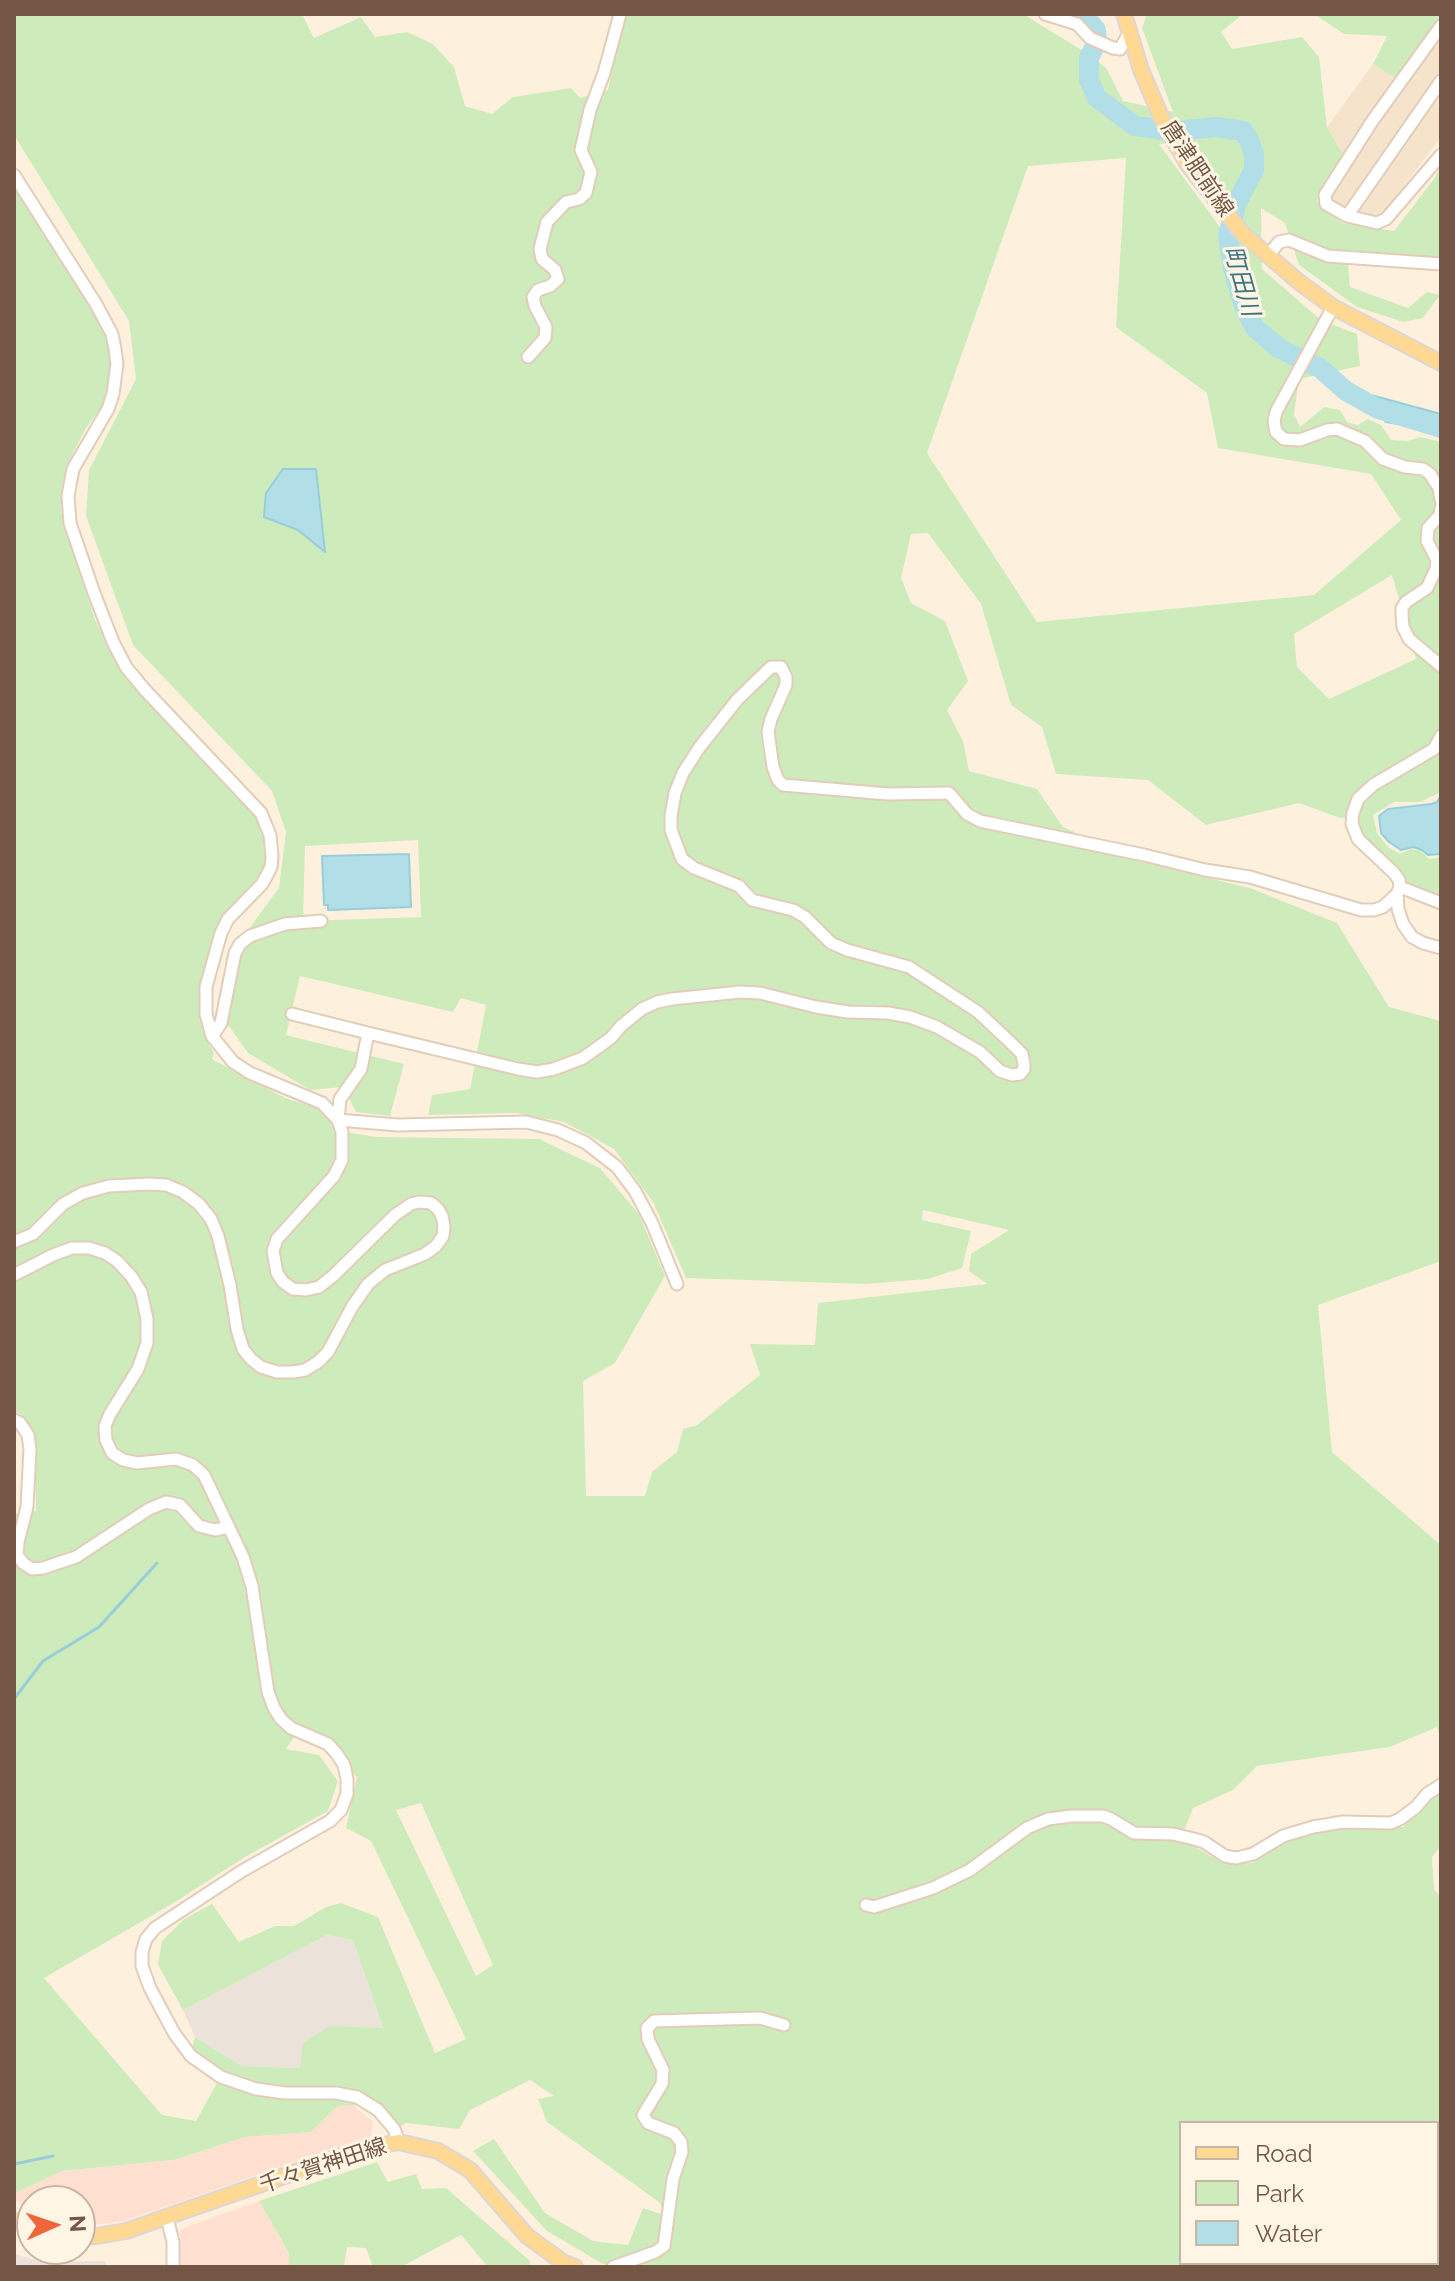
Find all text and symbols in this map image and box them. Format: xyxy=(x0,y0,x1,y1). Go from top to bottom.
street label: 唐津肥前線 xyxy=(1155,116,1239,222)
water label: 町田川 xyxy=(1217,242,1265,320)
legend xyxy=(1179,2121,1439,2265)
street label: 千々賀神田線 xyxy=(256,2133,390,2199)
text: Road xyxy=(1255,2139,1313,2168)
text: Park xyxy=(1255,2179,1304,2208)
north arrow xyxy=(16,2185,96,2265)
text: N xyxy=(65,2215,91,2233)
text: Water xyxy=(1255,2219,1322,2248)

